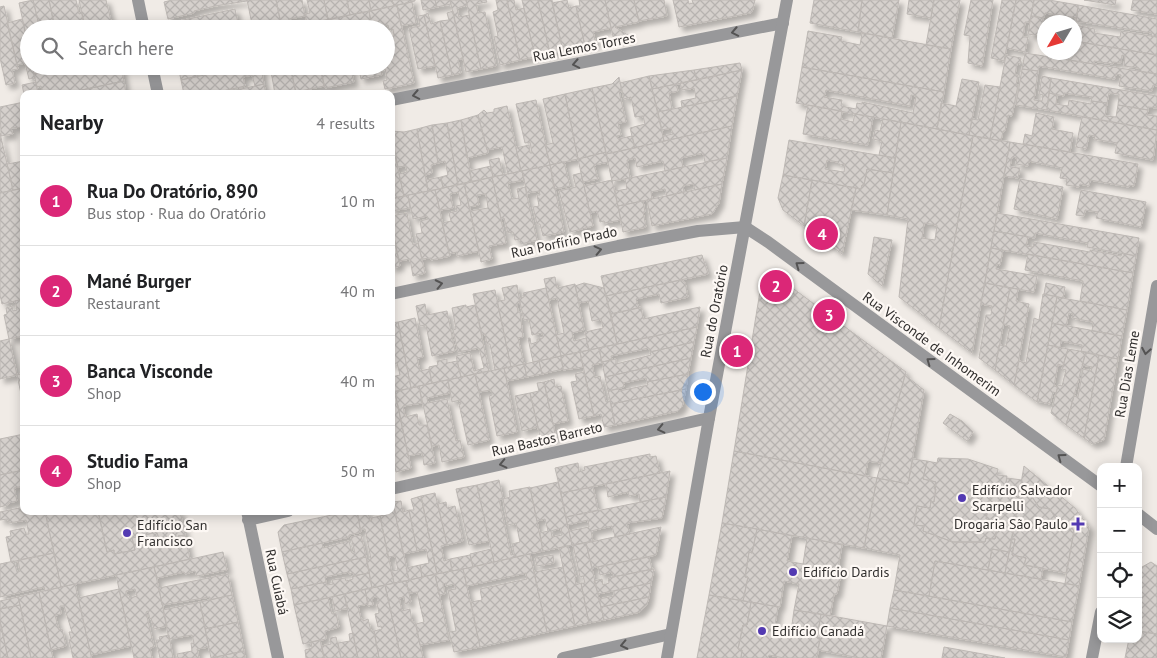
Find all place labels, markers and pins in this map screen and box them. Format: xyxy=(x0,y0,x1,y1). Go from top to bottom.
pin: 4 xyxy=(806,215,838,253)
pin: 2 xyxy=(760,267,792,305)
pin: 3 xyxy=(813,296,845,334)
pin: 1 xyxy=(721,332,753,370)
place label: Edifício Salvador Scarpelli xyxy=(972,481,1073,515)
marker: Edifício Salvador Scarpelli xyxy=(956,492,968,504)
place label: Drogaria São Paulo xyxy=(954,515,1068,533)
place label: Edifício San Francisco xyxy=(137,516,207,550)
marker: Drogaria São Paulo xyxy=(1072,518,1084,530)
marker: Edifício San Francisco xyxy=(121,527,133,539)
place label: Edifício Dardis xyxy=(803,563,889,581)
marker: Edifício Dardis xyxy=(787,566,799,578)
place label: Edifício Canadá xyxy=(772,622,864,640)
marker: Edifício Canadá xyxy=(756,625,768,637)

